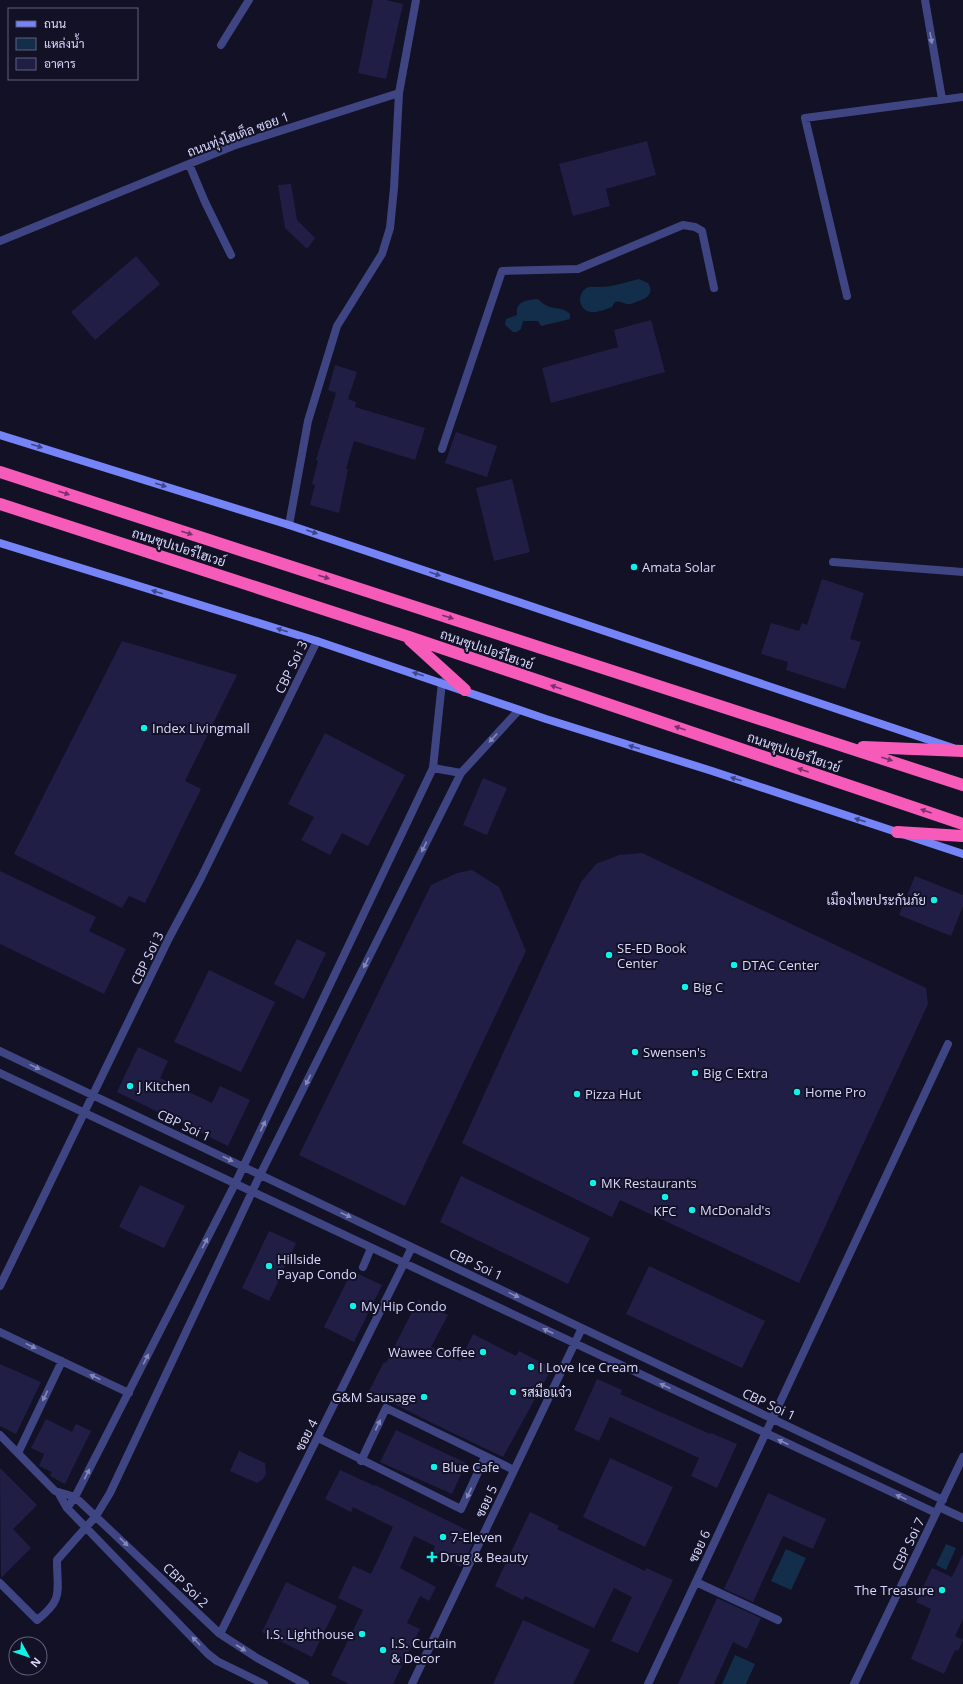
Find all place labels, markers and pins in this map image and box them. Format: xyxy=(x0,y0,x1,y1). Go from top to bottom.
place label: Amata Solar xyxy=(642,558,716,576)
marker: Amata Solar xyxy=(629,562,639,572)
place label: Index Livingmall xyxy=(152,719,250,737)
marker: Index Livingmall xyxy=(139,723,149,733)
place label: เมืองไทยประกันภัย xyxy=(826,891,926,909)
marker: เมืองไทยประกันภัย xyxy=(929,895,939,905)
place label: SE-ED Book Center xyxy=(617,939,687,972)
marker: SE-ED Book Center xyxy=(604,950,614,960)
place label: DTAC Center xyxy=(742,956,820,974)
marker: DTAC Center xyxy=(729,960,739,970)
place label: Big C xyxy=(693,978,723,996)
marker: Big C xyxy=(680,982,690,992)
place label: Swensen's xyxy=(643,1043,706,1061)
marker: Swensen's xyxy=(630,1047,640,1057)
place label: Big C Extra xyxy=(703,1064,768,1082)
marker: Big C Extra xyxy=(690,1068,700,1078)
place label: J Kitchen xyxy=(136,1077,190,1095)
marker: J Kitchen xyxy=(125,1081,135,1091)
place label: Home Pro xyxy=(805,1083,866,1101)
place label: Pizza Hut xyxy=(585,1085,641,1103)
marker: Home Pro xyxy=(792,1087,802,1097)
marker: Pizza Hut xyxy=(572,1089,582,1099)
place label: MK Restaurants xyxy=(601,1174,697,1192)
marker: MK Restaurants xyxy=(588,1178,598,1188)
marker: KFC xyxy=(660,1192,670,1202)
place label: McDonald's xyxy=(700,1201,771,1219)
place label: KFC xyxy=(654,1202,676,1220)
marker: McDonald's xyxy=(687,1205,697,1215)
place label: Hillside Payap Condo xyxy=(277,1250,357,1283)
marker: Hillside Payap Condo xyxy=(264,1261,274,1271)
place label: My Hip Condo xyxy=(361,1297,447,1315)
marker: My Hip Condo xyxy=(348,1301,358,1311)
place label: Wawee Coffee xyxy=(388,1343,475,1361)
marker: Wawee Coffee xyxy=(478,1347,488,1357)
place label: I Love Ice Cream xyxy=(539,1358,638,1376)
marker: I Love Ice Cream xyxy=(526,1362,536,1372)
place label: รสมือแจ๋ว xyxy=(521,1383,572,1401)
marker: รสมือแจ๋ว xyxy=(508,1387,518,1397)
place label: G&M Sausage xyxy=(332,1388,416,1406)
marker: G&M Sausage xyxy=(419,1392,429,1402)
place label: Blue Cafe xyxy=(442,1458,499,1476)
marker: Blue Cafe xyxy=(429,1462,439,1472)
place label: 7-Eleven xyxy=(451,1528,502,1546)
marker: 7-Eleven xyxy=(438,1532,448,1542)
place label: Drug & Beauty xyxy=(440,1548,529,1566)
marker: Drug & Beauty xyxy=(427,1552,437,1562)
place label: The Treasure xyxy=(854,1581,934,1599)
marker: The Treasure xyxy=(937,1585,947,1595)
place label: I.S. Lighthouse xyxy=(266,1625,354,1643)
marker: I.S. Lighthouse xyxy=(357,1629,367,1639)
place label: I.S. Curtain & Decor xyxy=(391,1634,457,1667)
marker: I.S. Curtain & Decor xyxy=(378,1645,388,1655)

